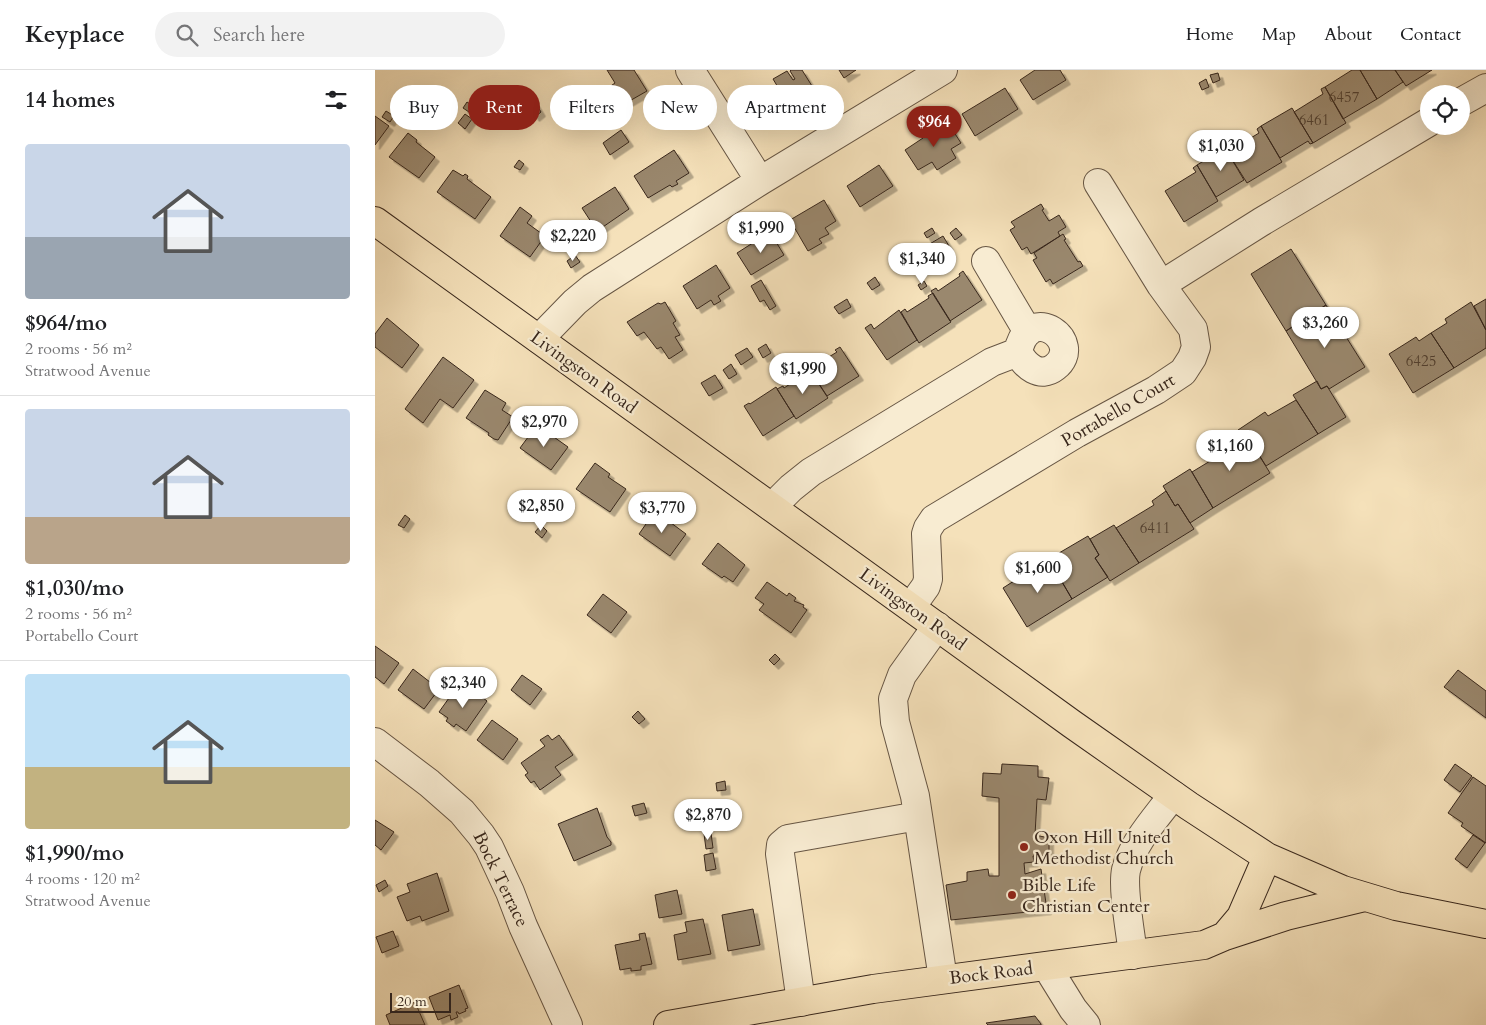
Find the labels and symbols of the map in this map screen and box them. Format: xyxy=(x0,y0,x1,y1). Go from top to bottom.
house number: 6457 xyxy=(1329,87,1360,107)
pin: $964 xyxy=(904,106,964,148)
house number: 6461 xyxy=(1299,110,1329,130)
pin: $1,030 xyxy=(1180,129,1262,172)
pin: $1,990 xyxy=(720,212,802,254)
pin: $2,220 xyxy=(532,220,614,262)
pin: $1,340 xyxy=(881,242,963,285)
pin: $3,260 xyxy=(1284,306,1366,349)
street label: Livingston Road xyxy=(525,325,643,420)
house number: 6425 xyxy=(1406,351,1436,371)
pin: $1,990 xyxy=(762,352,844,395)
street label: Portabello Court xyxy=(1057,368,1180,453)
pin: $2,970 xyxy=(503,406,585,448)
pin: $1,160 xyxy=(1189,430,1271,472)
pin: $2,850 xyxy=(500,490,582,532)
pin: $3,770 xyxy=(621,492,703,534)
house number: 6411 xyxy=(1140,518,1170,538)
pin: $1,600 xyxy=(997,552,1079,594)
street label: Livingston Road xyxy=(854,562,972,657)
pin: $2,340 xyxy=(422,666,504,709)
pin: $2,870 xyxy=(667,798,749,841)
place label: Oxon Hill United Methodist Church xyxy=(1034,825,1174,871)
street label: Bock Terrace xyxy=(467,827,534,931)
marker: Oxon Hill United Methodist Church xyxy=(1018,841,1030,853)
place label: Bible Life Christian Center xyxy=(1022,873,1150,919)
marker: Bible Life Christian Center xyxy=(1006,889,1018,901)
street label: Bock Road xyxy=(948,956,1035,991)
scale bar xyxy=(390,990,451,1013)

